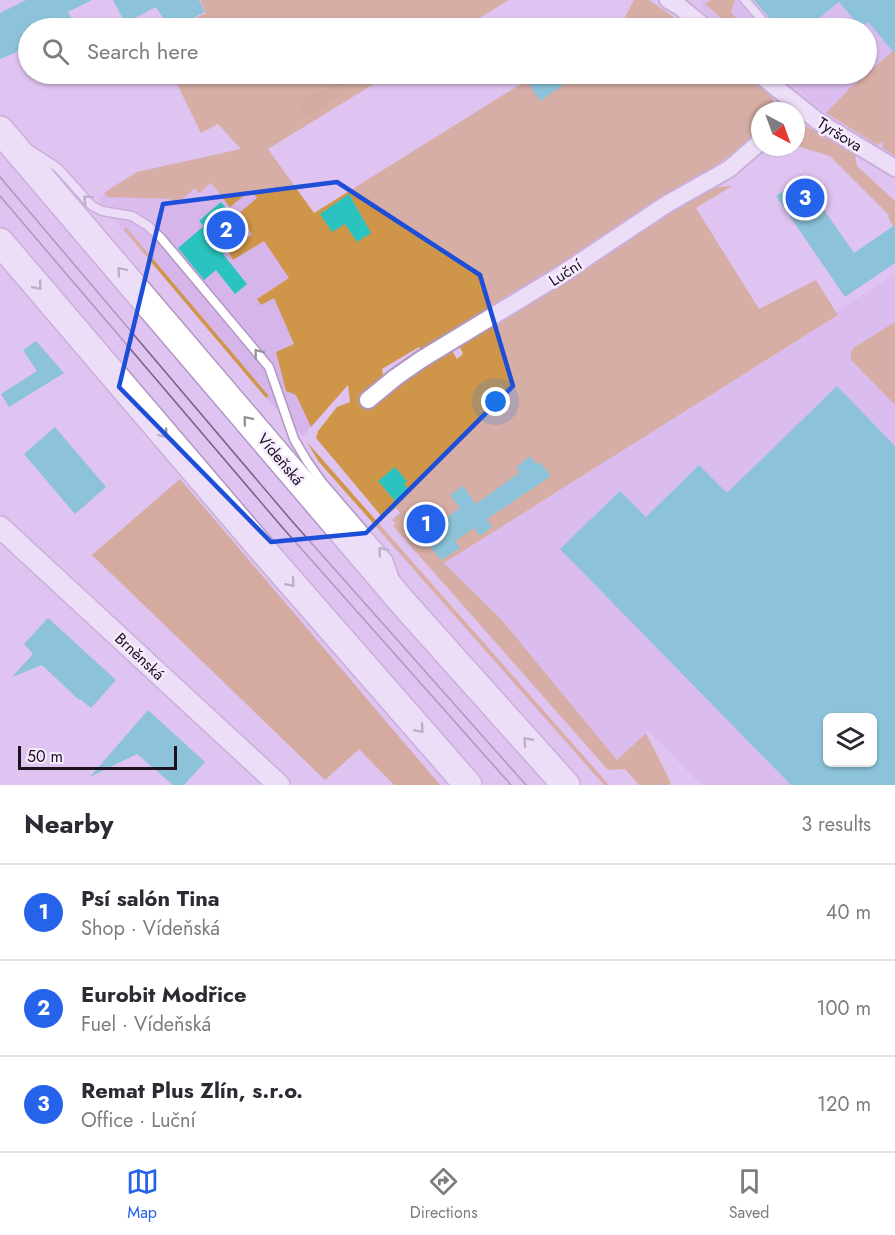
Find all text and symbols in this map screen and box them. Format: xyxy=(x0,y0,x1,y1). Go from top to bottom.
search box xyxy=(18,18,877,84)
icon: search xyxy=(39,35,72,68)
text: Search here xyxy=(87,35,198,67)
north arrow xyxy=(751,102,805,156)
street label: Tyršova xyxy=(813,112,867,157)
pin: 3 xyxy=(786,176,824,220)
one-way arrow xyxy=(83,195,93,206)
pin: 2 xyxy=(206,208,246,252)
street label: Luční xyxy=(544,253,587,292)
one-way arrow xyxy=(117,267,128,278)
one-way arrow xyxy=(31,279,42,290)
one-way arrow xyxy=(254,349,265,360)
your location xyxy=(481,387,510,416)
one-way arrow xyxy=(243,416,254,427)
one-way arrow xyxy=(157,427,168,438)
street label: Vídeňská xyxy=(252,428,309,490)
pin: 1 xyxy=(406,502,446,546)
one-way arrow xyxy=(378,547,389,558)
one-way arrow xyxy=(284,576,295,586)
street label: Brněnská xyxy=(110,627,170,685)
map controls xyxy=(823,713,877,767)
button: layers xyxy=(823,713,877,767)
one-way arrow xyxy=(412,723,423,734)
one-way arrow xyxy=(523,738,534,748)
scale bar xyxy=(18,743,177,770)
text: 50 m xyxy=(27,745,63,768)
text: Nearby xyxy=(24,805,113,843)
text: 3 results xyxy=(801,810,871,839)
text: Psí salón Tina xyxy=(81,882,220,914)
text: 1 xyxy=(38,898,49,927)
text: 40 m xyxy=(826,898,871,927)
text: Shop · Vídeňská xyxy=(81,914,220,943)
text: Eurobit Modřice xyxy=(81,978,247,1010)
text: 2 xyxy=(37,994,50,1023)
text: 100 m xyxy=(816,994,871,1023)
text: Fuel · Vídeňská xyxy=(81,1010,211,1039)
text: Remat Plus Zlín, s.r.o. xyxy=(81,1074,303,1106)
text: 3 xyxy=(37,1090,50,1119)
text: 120 m xyxy=(817,1090,871,1119)
text: Office · Luční xyxy=(81,1106,196,1135)
tab: Map xyxy=(126,1165,159,1224)
tab: Directions xyxy=(410,1165,478,1224)
tab: Saved xyxy=(729,1165,769,1224)

